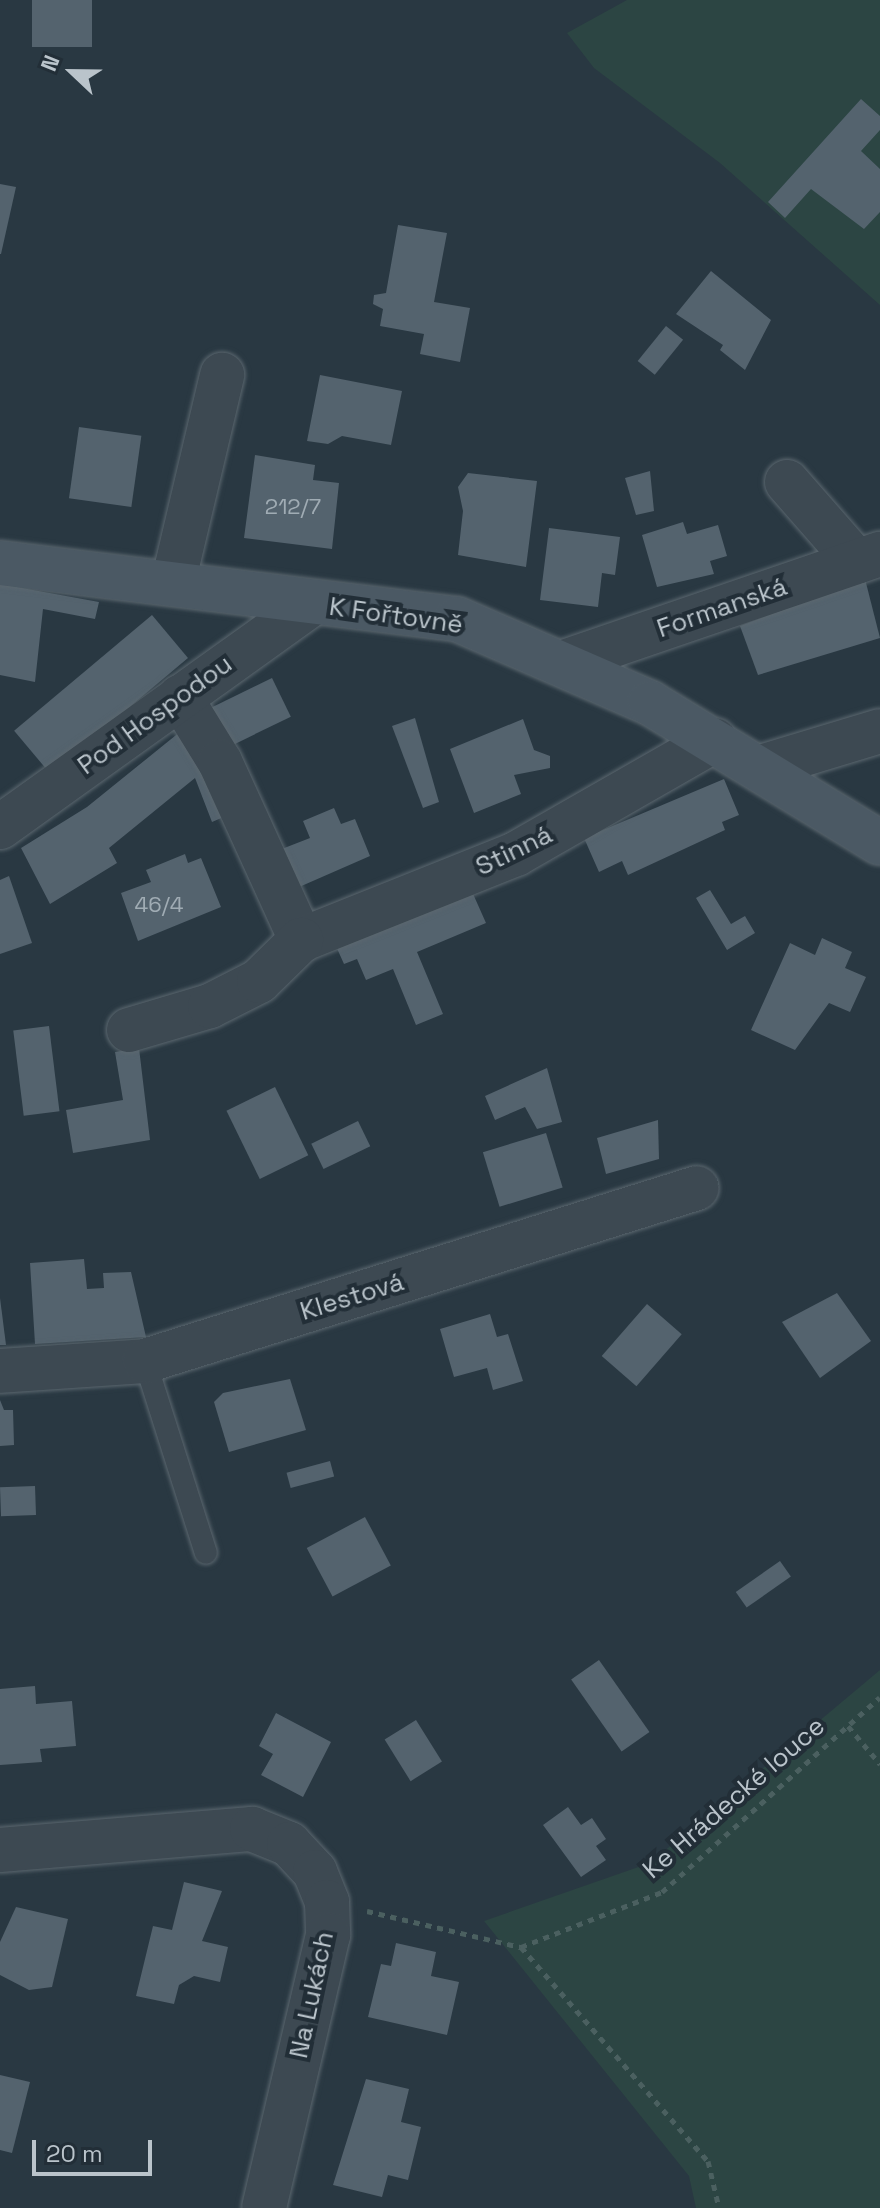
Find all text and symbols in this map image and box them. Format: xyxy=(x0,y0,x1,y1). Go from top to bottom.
north arrow xyxy=(32,32,112,112)
text: N xyxy=(34,51,65,75)
house number: 212/7 xyxy=(265,494,321,520)
street label: Formanská xyxy=(653,571,791,645)
street label: K Fořtovně xyxy=(327,591,465,641)
street label: Pod Hospodou xyxy=(72,649,238,781)
street label: Stinná xyxy=(471,819,557,883)
house number: 46/4 xyxy=(134,892,184,918)
street label: Klestová xyxy=(296,1266,408,1328)
street label: Ke Hrádecké louce xyxy=(637,1711,831,1885)
street label: Na Lukách xyxy=(283,1929,341,2061)
scale bar xyxy=(36,2124,156,2174)
text: 20 m xyxy=(46,2138,103,2169)

